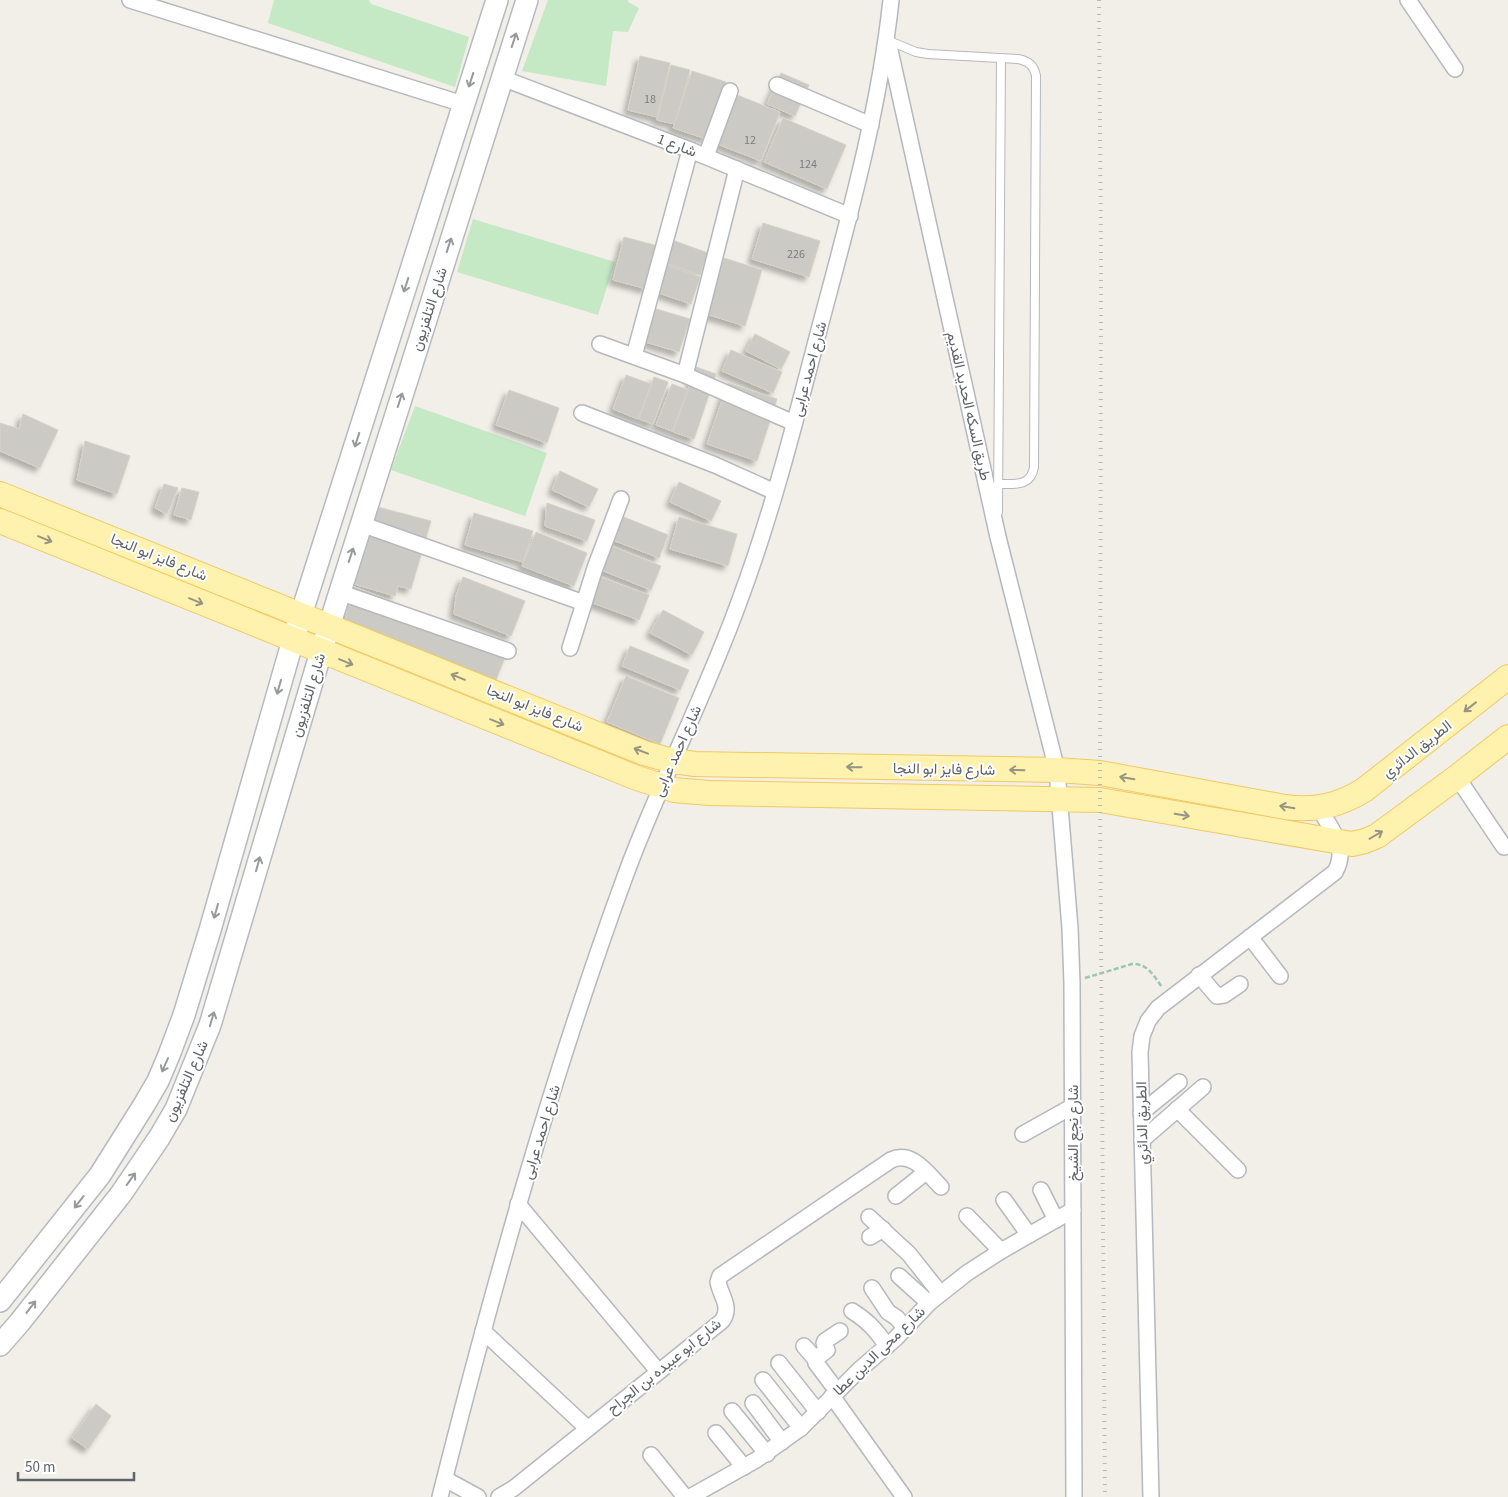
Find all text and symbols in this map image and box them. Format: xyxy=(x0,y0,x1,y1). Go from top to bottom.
one-way arrow xyxy=(510,33,519,49)
one-way arrow xyxy=(466,71,475,87)
house number: 18 xyxy=(644,91,656,108)
street label: شارع 1 xyxy=(654,128,700,163)
house number: 12 xyxy=(744,132,756,149)
house number: 124 xyxy=(799,156,817,173)
one-way arrow xyxy=(445,238,454,254)
house number: 226 xyxy=(787,246,805,263)
street label: شارع التلفزيون xyxy=(406,264,453,354)
one-way arrow xyxy=(401,276,410,292)
street label: شارع احمد عرابى xyxy=(787,319,832,419)
street label: طريق السكه الحديد القديم xyxy=(941,329,996,483)
one-way arrow xyxy=(396,393,405,408)
one-way arrow xyxy=(352,431,361,447)
street label: شارع فايز ابو النجا xyxy=(107,529,210,586)
one-way arrow xyxy=(37,535,52,544)
one-way arrow xyxy=(347,548,356,563)
one-way arrow xyxy=(188,597,203,606)
street label: شارع التلفزيون xyxy=(286,650,331,740)
one-way arrow xyxy=(338,658,353,667)
one-way arrow xyxy=(451,672,466,681)
one-way arrow xyxy=(274,679,284,695)
street label: شارع فايز ابو النجا xyxy=(483,680,586,737)
street label: شارع احمد عرابى xyxy=(648,702,707,800)
one-way arrow xyxy=(1463,702,1476,713)
street label: الطريق الدائري xyxy=(1378,716,1458,785)
one-way arrow xyxy=(489,718,504,728)
one-way arrow xyxy=(634,746,649,755)
street label: شارع فايز ابو النجا xyxy=(893,758,996,781)
one-way arrow xyxy=(847,762,863,772)
one-way arrow xyxy=(1009,765,1026,775)
one-way arrow xyxy=(1120,773,1136,783)
one-way arrow xyxy=(1280,801,1296,811)
one-way arrow xyxy=(1174,810,1190,820)
one-way arrow xyxy=(1368,830,1382,840)
one-way arrow xyxy=(253,856,263,872)
one-way arrow xyxy=(210,902,220,918)
one-way arrow xyxy=(207,1012,217,1028)
street label: شارع التلفزيون xyxy=(159,1037,214,1125)
one-way arrow xyxy=(159,1057,169,1072)
street label: الطريق الدائري xyxy=(1131,1081,1156,1165)
street label: شارع احمد عرابى xyxy=(517,1082,566,1182)
street label: شارع نجع الشيخ xyxy=(1063,1084,1084,1181)
one-way arrow xyxy=(126,1173,137,1187)
one-way arrow xyxy=(73,1196,84,1209)
one-way arrow xyxy=(26,1301,37,1314)
street label: شارع محى الدين عطا xyxy=(829,1302,930,1401)
street label: شارع ابو عبيده بن الجراح xyxy=(603,1314,726,1419)
scale bar xyxy=(18,1450,134,1482)
text: 50 m xyxy=(25,1457,55,1478)

